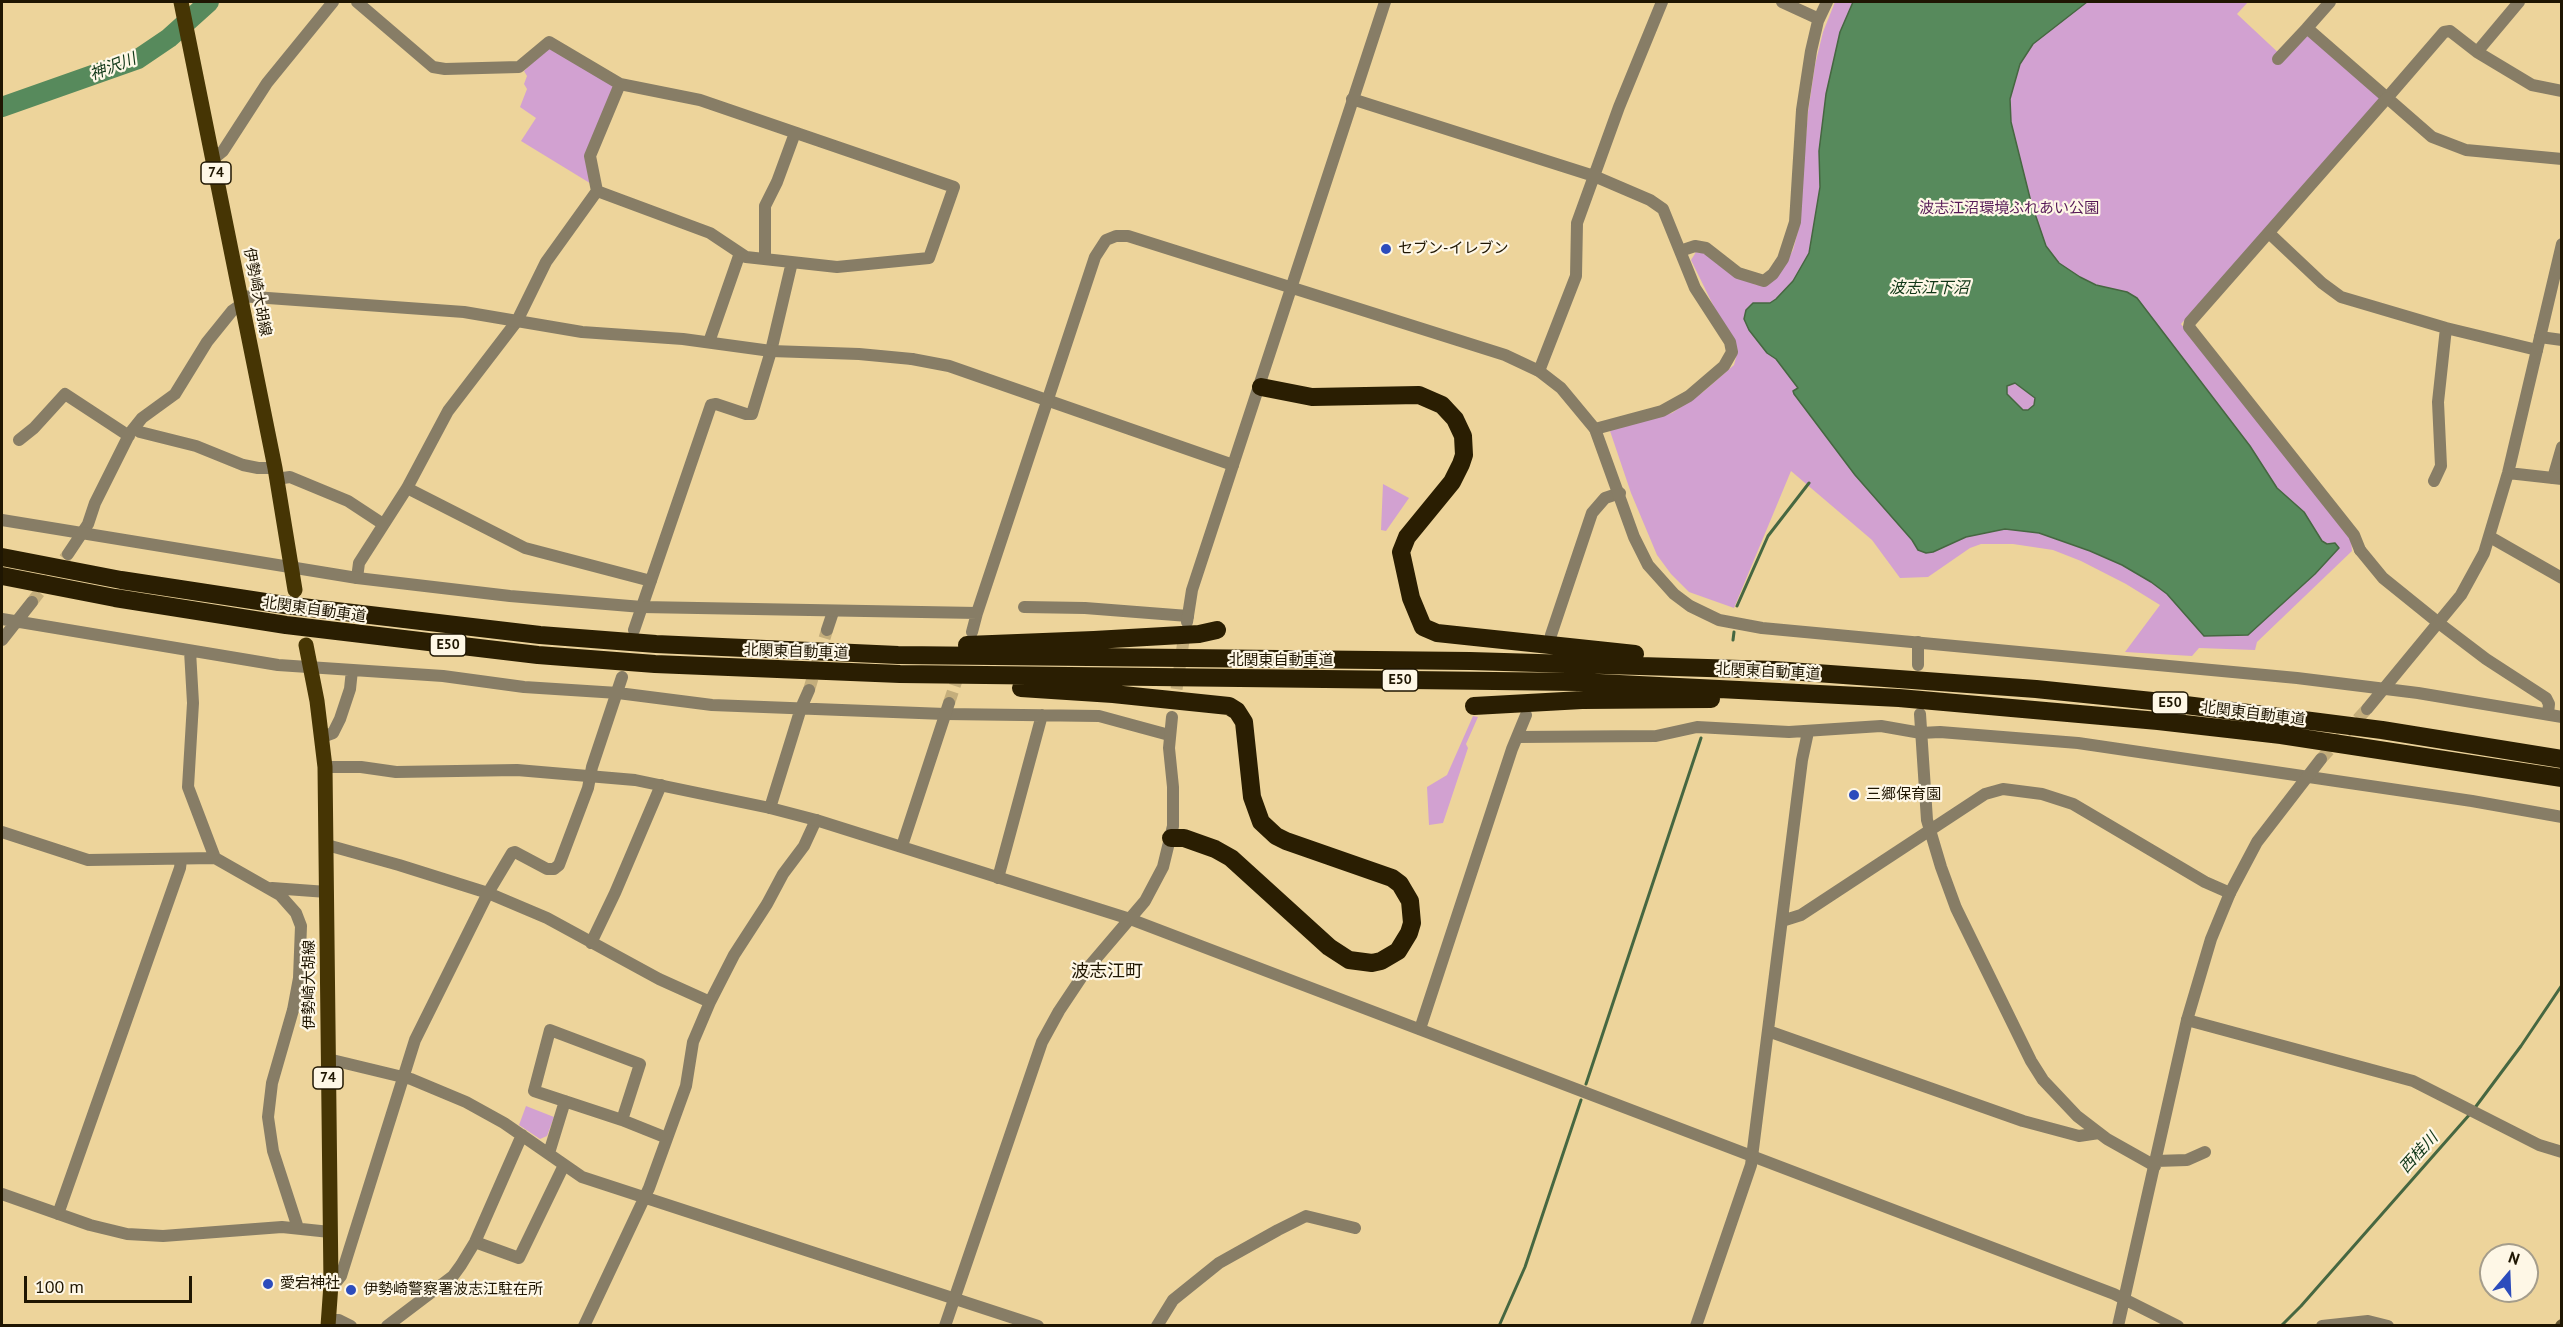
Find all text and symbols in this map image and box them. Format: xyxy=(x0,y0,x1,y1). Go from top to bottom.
water label: 神沢川 xyxy=(87,49,139,85)
road number: 74 xyxy=(201,162,231,184)
park label: 波志江沼環境ふれあい公園 xyxy=(1919,200,2099,218)
place label: セブン-イレブン xyxy=(1398,240,1508,258)
marker: セブン-イレブン xyxy=(1379,242,1393,256)
street label: 伊勢崎大胡線 xyxy=(240,246,274,338)
water label: 波志江下沼 xyxy=(1889,278,1969,298)
street label: 北関東自動車道 xyxy=(261,594,367,626)
road number: E50 xyxy=(430,634,466,656)
street label: 北関東自動車道 xyxy=(743,641,849,663)
street label: 北関東自動車道 xyxy=(1229,652,1333,670)
street label: 北関東自動車道 xyxy=(1715,660,1821,684)
road number: E50 xyxy=(1382,669,1418,691)
road number: E50 xyxy=(2152,692,2188,714)
street label: 北関東自動車道 xyxy=(2200,699,2306,729)
place label: 三郷保育園 xyxy=(1866,786,1941,804)
marker: 三郷保育園 xyxy=(1847,788,1861,802)
street label: 伊勢崎大胡線 xyxy=(301,940,319,1030)
district label: 波志江町 xyxy=(1071,961,1143,983)
road number: 74 xyxy=(313,1067,343,1089)
water label: 西桂川 xyxy=(2396,1129,2442,1177)
north arrow xyxy=(2479,1243,2539,1303)
text: N xyxy=(2506,1247,2522,1269)
scale bar xyxy=(27,1264,195,1302)
text: 100 m xyxy=(35,1275,84,1298)
place label: 愛宕神社 xyxy=(280,1275,340,1293)
marker: 愛宕神社 xyxy=(261,1277,275,1291)
place label: 伊勢崎警察署波志江駐在所 xyxy=(363,1281,543,1299)
marker: 伊勢崎警察署波志江駐在所 xyxy=(344,1283,358,1297)

